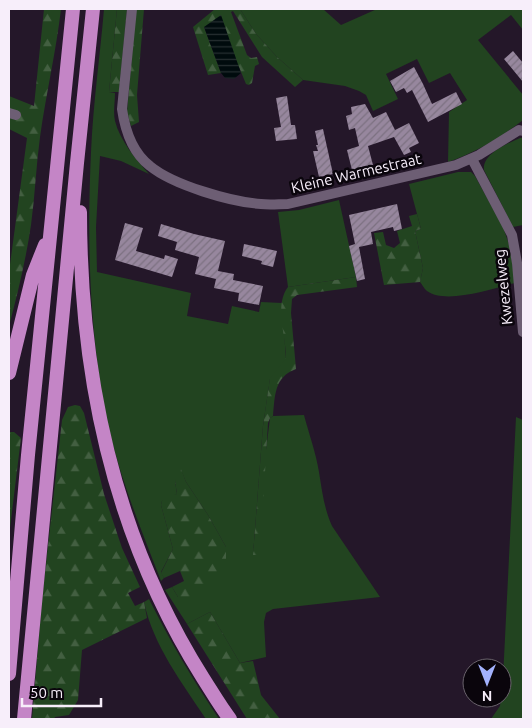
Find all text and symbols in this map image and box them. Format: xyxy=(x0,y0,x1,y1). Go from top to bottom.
street label: Kleine Warmestraat xyxy=(289,150,423,196)
street label: Kwezelweg xyxy=(491,248,515,326)
north arrow xyxy=(462,658,512,708)
scale bar xyxy=(22,676,101,708)
text: 50 m xyxy=(30,684,63,701)
text: N xyxy=(482,688,492,704)

